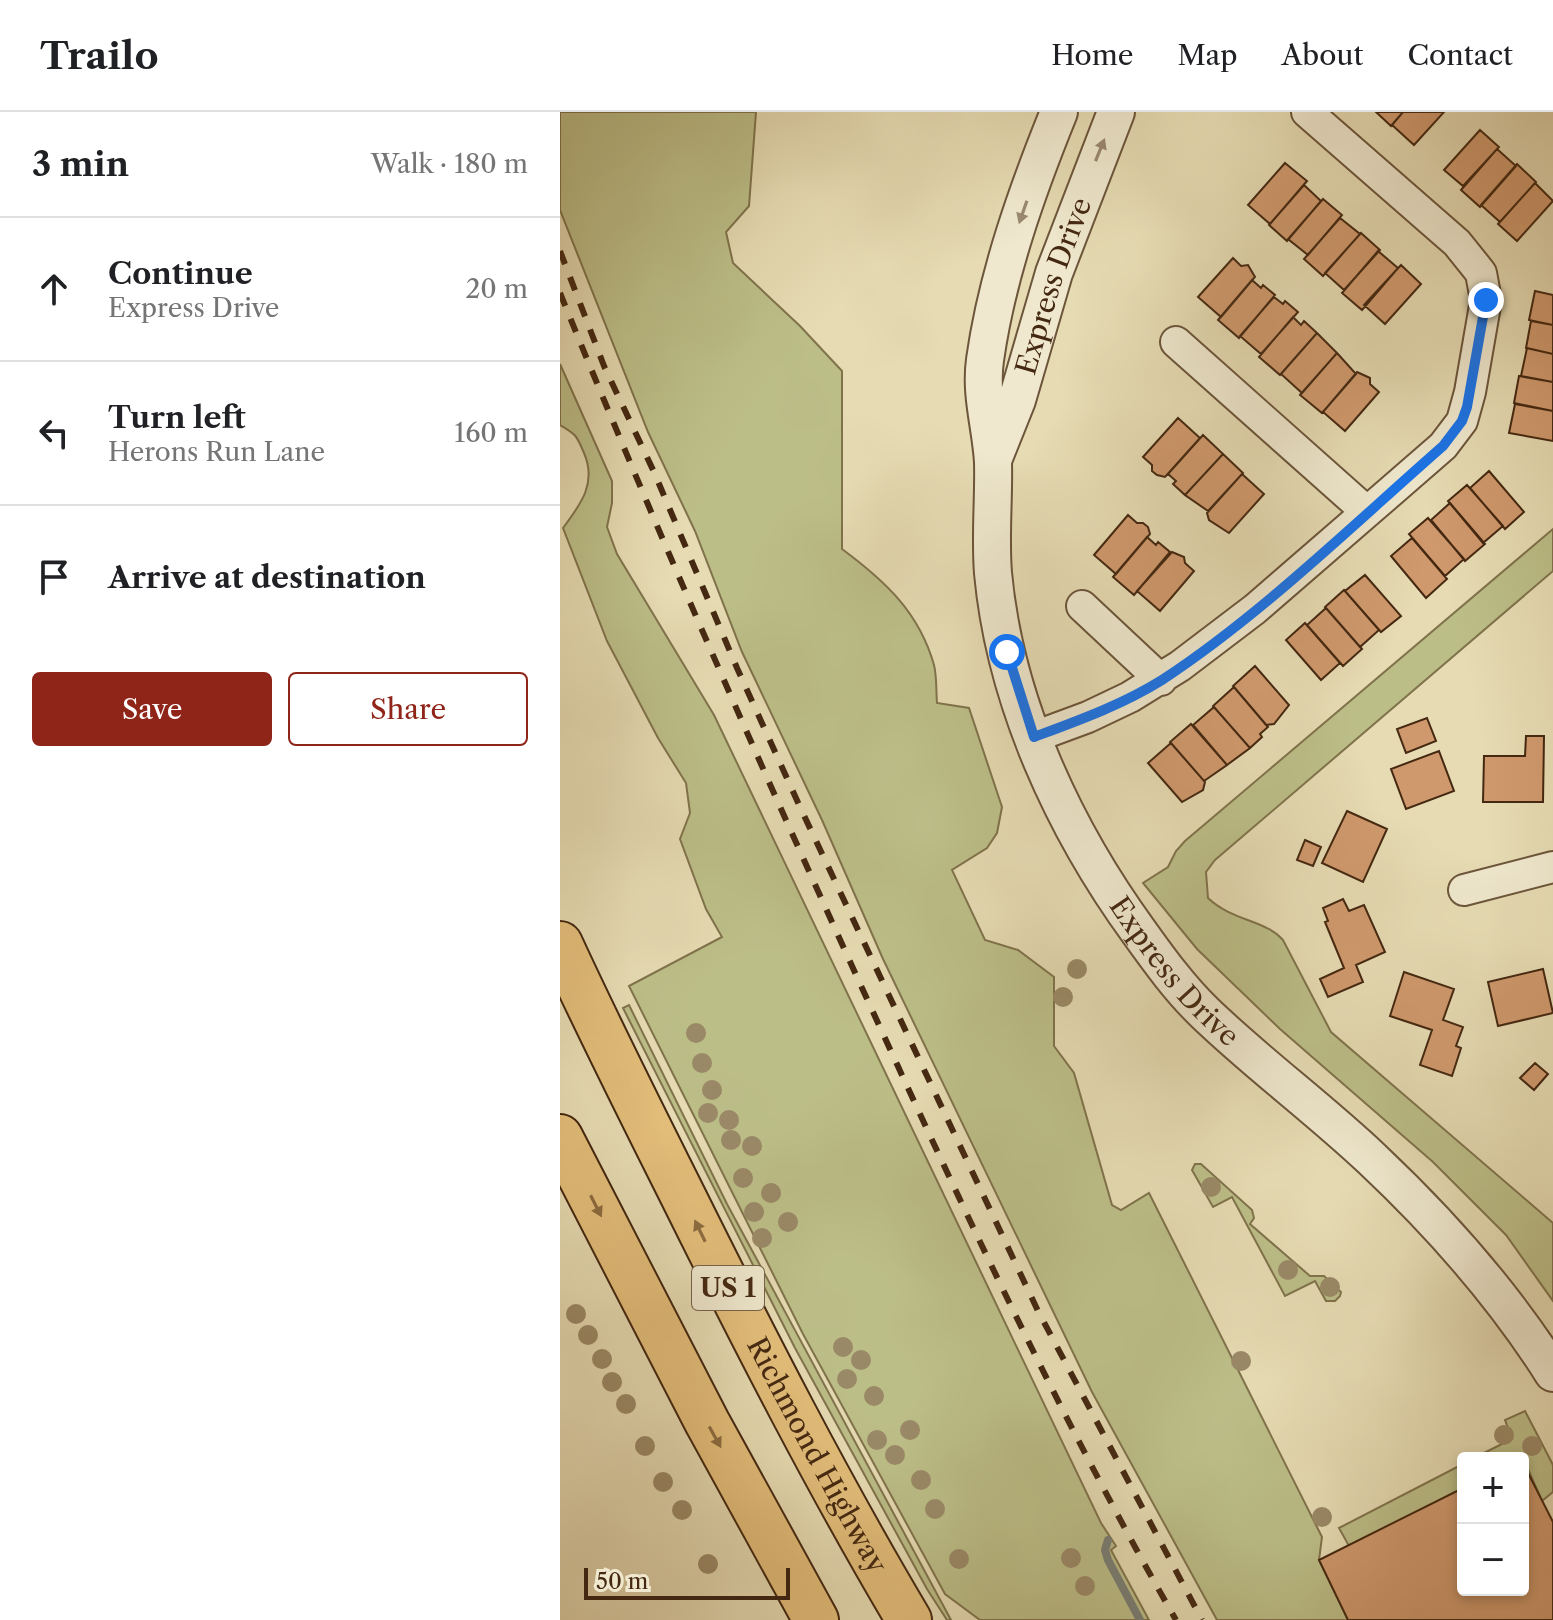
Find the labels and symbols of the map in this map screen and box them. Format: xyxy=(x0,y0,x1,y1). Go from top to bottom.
one-way arrow xyxy=(1094,138,1107,162)
street label: Express Drive xyxy=(1008,193,1098,379)
one-way arrow xyxy=(1017,200,1029,224)
route end xyxy=(1468,282,1504,318)
route start xyxy=(989,634,1025,670)
street label: Express Drive xyxy=(1102,890,1246,1053)
one-way arrow xyxy=(589,1195,602,1218)
one-way arrow xyxy=(693,1219,707,1242)
road number: US 1 xyxy=(692,1266,764,1310)
street label: Richmond Highway xyxy=(740,1331,895,1579)
one-way arrow xyxy=(708,1426,722,1448)
scale bar xyxy=(584,1564,790,1600)

